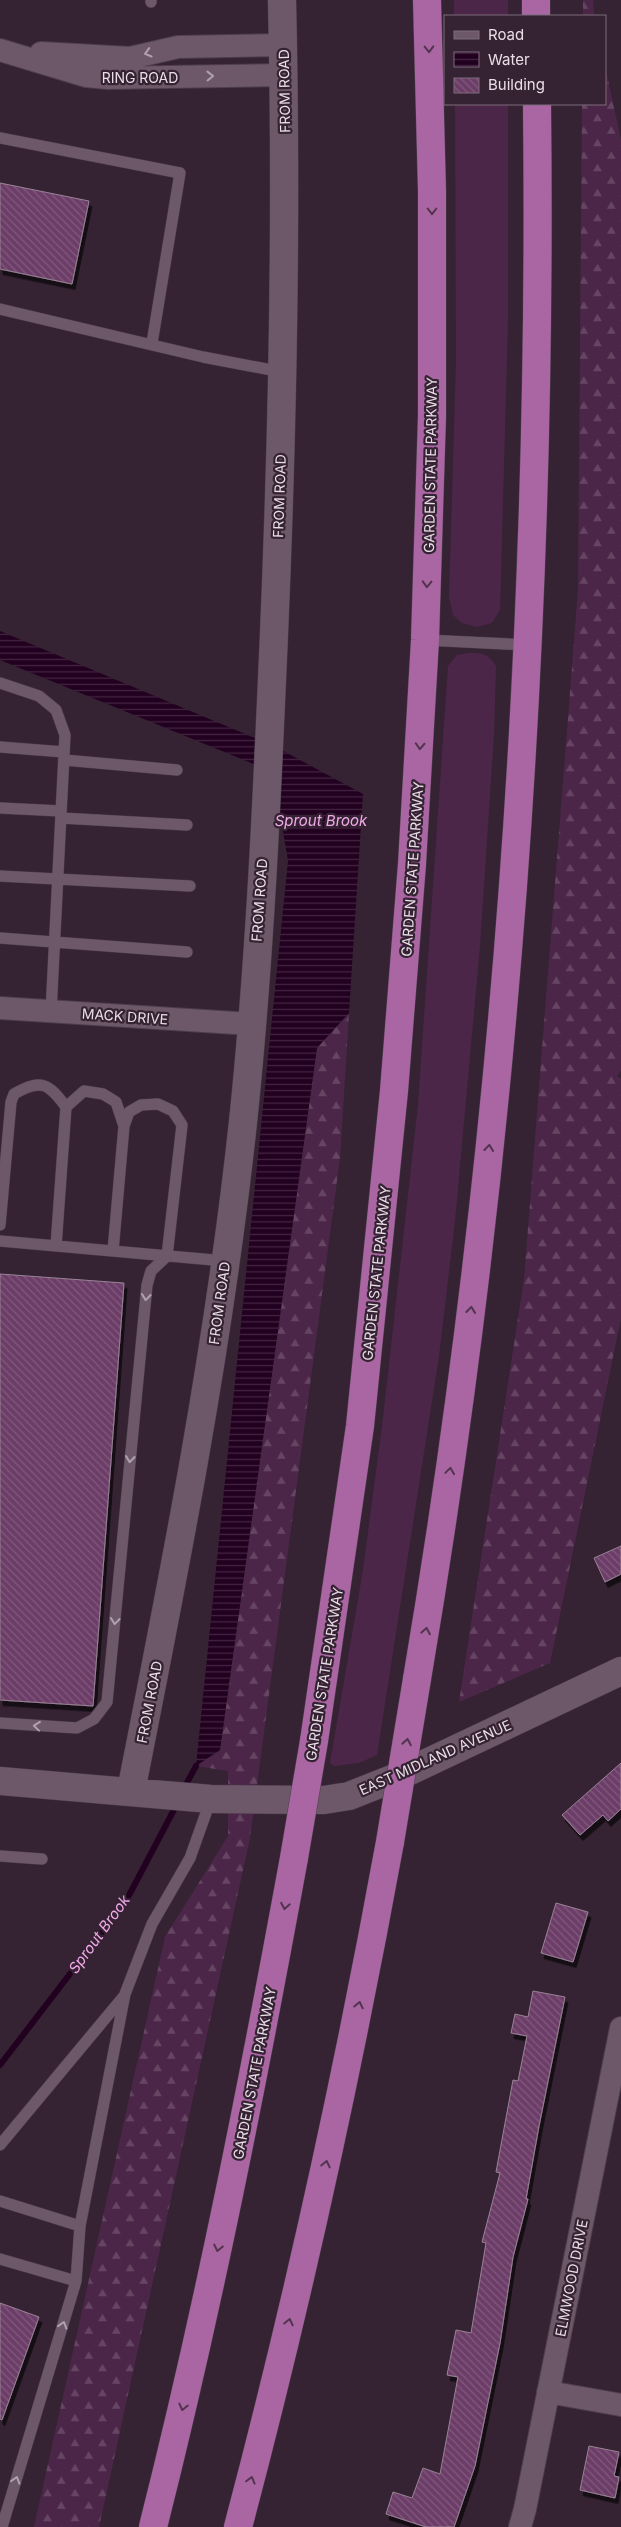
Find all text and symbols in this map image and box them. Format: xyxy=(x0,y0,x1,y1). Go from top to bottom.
legend xyxy=(444,15,606,105)
text: Road xyxy=(488,25,524,44)
one-way arrow xyxy=(423,45,434,53)
one-way arrow xyxy=(144,48,153,58)
street label: FROM ROAD xyxy=(275,49,293,133)
text: Water xyxy=(488,50,530,69)
street label: RING ROAD xyxy=(102,69,178,86)
one-way arrow xyxy=(207,71,215,82)
text: Building xyxy=(488,75,545,94)
one-way arrow xyxy=(427,208,437,215)
street label: GARDEN STATE PARKWAY xyxy=(420,377,440,553)
street label: FROM ROAD xyxy=(269,454,289,538)
one-way arrow xyxy=(422,580,432,588)
one-way arrow xyxy=(414,742,425,750)
street label: GARDEN STATE PARKWAY xyxy=(397,780,427,957)
water label: Sprout Brook xyxy=(275,811,368,830)
street label: FROM ROAD xyxy=(248,858,270,942)
street label: MACK DRIVE xyxy=(81,1005,169,1027)
one-way arrow xyxy=(483,1144,494,1152)
street label: GARDEN STATE PARKWAY xyxy=(358,1184,394,1361)
street label: FROM ROAD xyxy=(205,1260,233,1346)
one-way arrow xyxy=(141,1294,152,1302)
one-way arrow xyxy=(465,1305,476,1313)
one-way arrow xyxy=(125,1455,136,1463)
one-way arrow xyxy=(445,1466,455,1475)
street label: GARDEN STATE PARKWAY xyxy=(302,1585,346,1762)
one-way arrow xyxy=(110,1617,121,1625)
one-way arrow xyxy=(420,1627,430,1636)
street label: FROM ROAD xyxy=(133,1659,165,1745)
street label: EAST MIDLAND AVENUE xyxy=(356,1716,514,1798)
one-way arrow xyxy=(33,1721,41,1732)
one-way arrow xyxy=(401,1738,411,1746)
water label: Sprout Brook xyxy=(64,1890,134,1977)
one-way arrow xyxy=(281,1902,291,1910)
street label: GARDEN STATE PARKWAY xyxy=(229,1985,279,2161)
one-way arrow xyxy=(354,2000,364,2009)
one-way arrow xyxy=(320,2159,331,2168)
street label: ELMWOOD DRIVE xyxy=(551,2218,591,2338)
one-way arrow xyxy=(214,2244,224,2253)
one-way arrow xyxy=(283,2318,294,2327)
one-way arrow xyxy=(58,2321,68,2329)
one-way arrow xyxy=(178,2402,189,2411)
one-way arrow xyxy=(245,2475,256,2484)
one-way arrow xyxy=(11,2477,21,2485)

